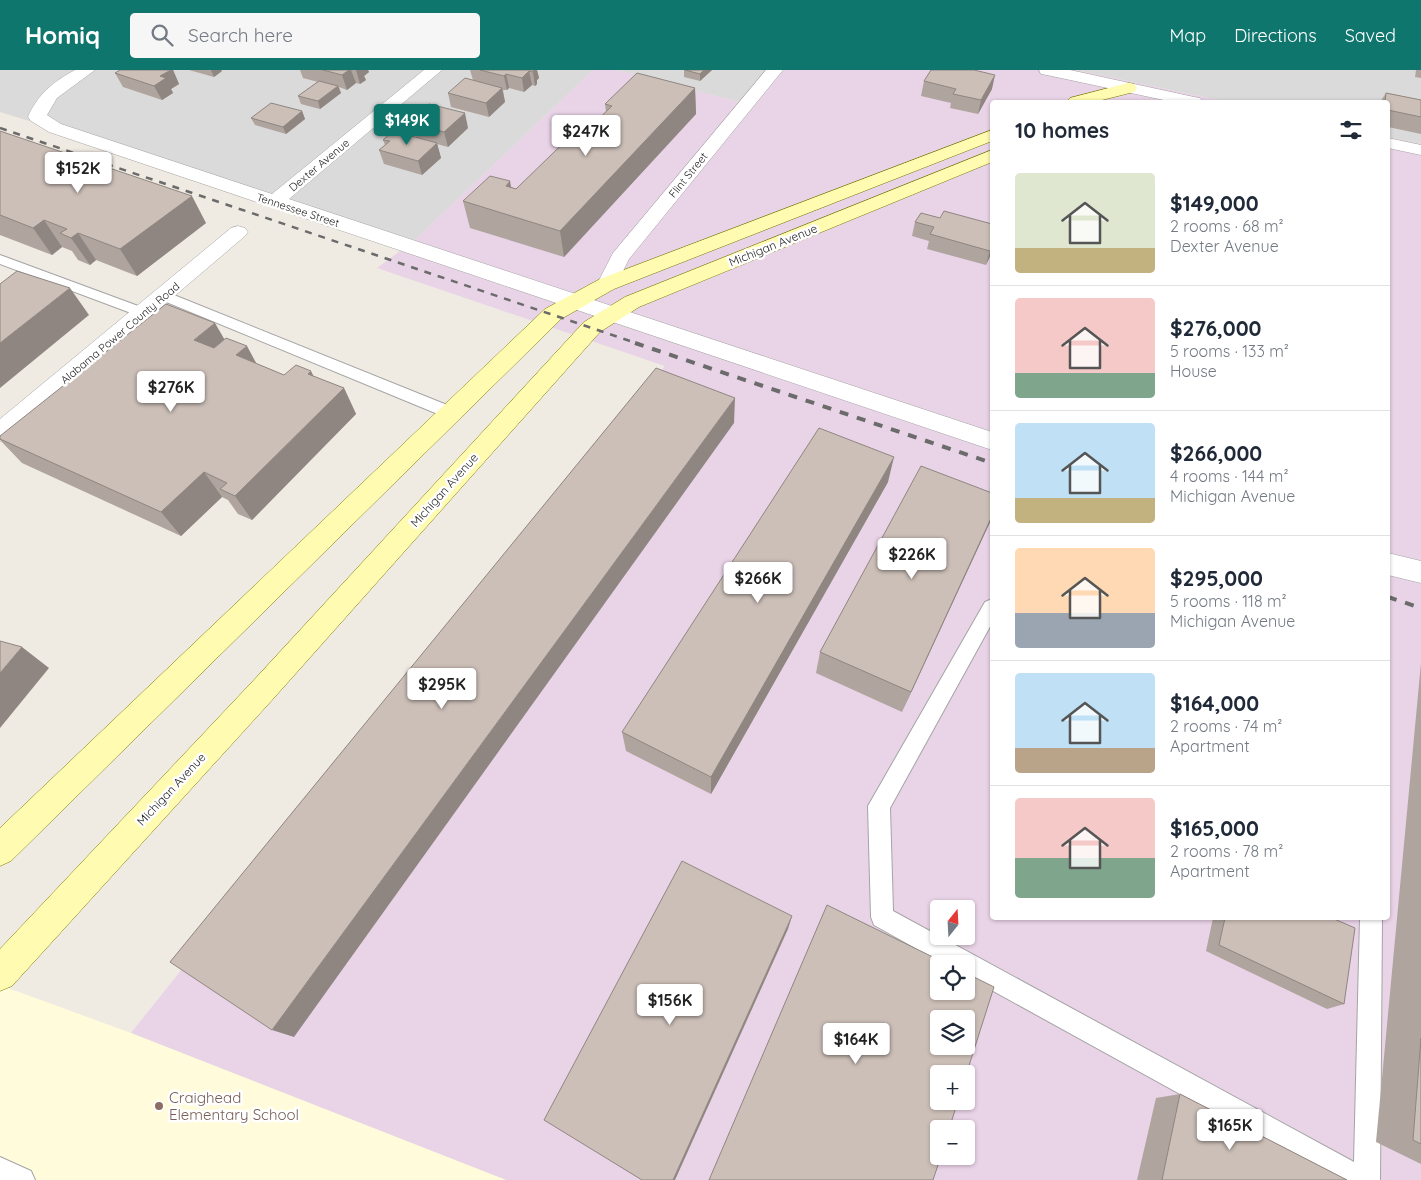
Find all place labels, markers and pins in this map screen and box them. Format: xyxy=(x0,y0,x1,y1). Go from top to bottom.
pin: $149K xyxy=(372,104,442,146)
pin: $247K xyxy=(551,114,621,157)
pin: $152K xyxy=(43,152,113,194)
pin: $276K xyxy=(136,370,206,413)
pin: $226K xyxy=(877,538,947,580)
pin: $266K xyxy=(723,562,793,604)
pin: $295K xyxy=(407,668,477,710)
pin: $156K xyxy=(635,984,705,1026)
pin: $164K xyxy=(821,1022,891,1065)
place label: Craighead Elementary School xyxy=(169,1088,299,1124)
marker: Craighead Elementary School xyxy=(153,1100,165,1112)
pin: $165K xyxy=(1195,1108,1265,1151)

